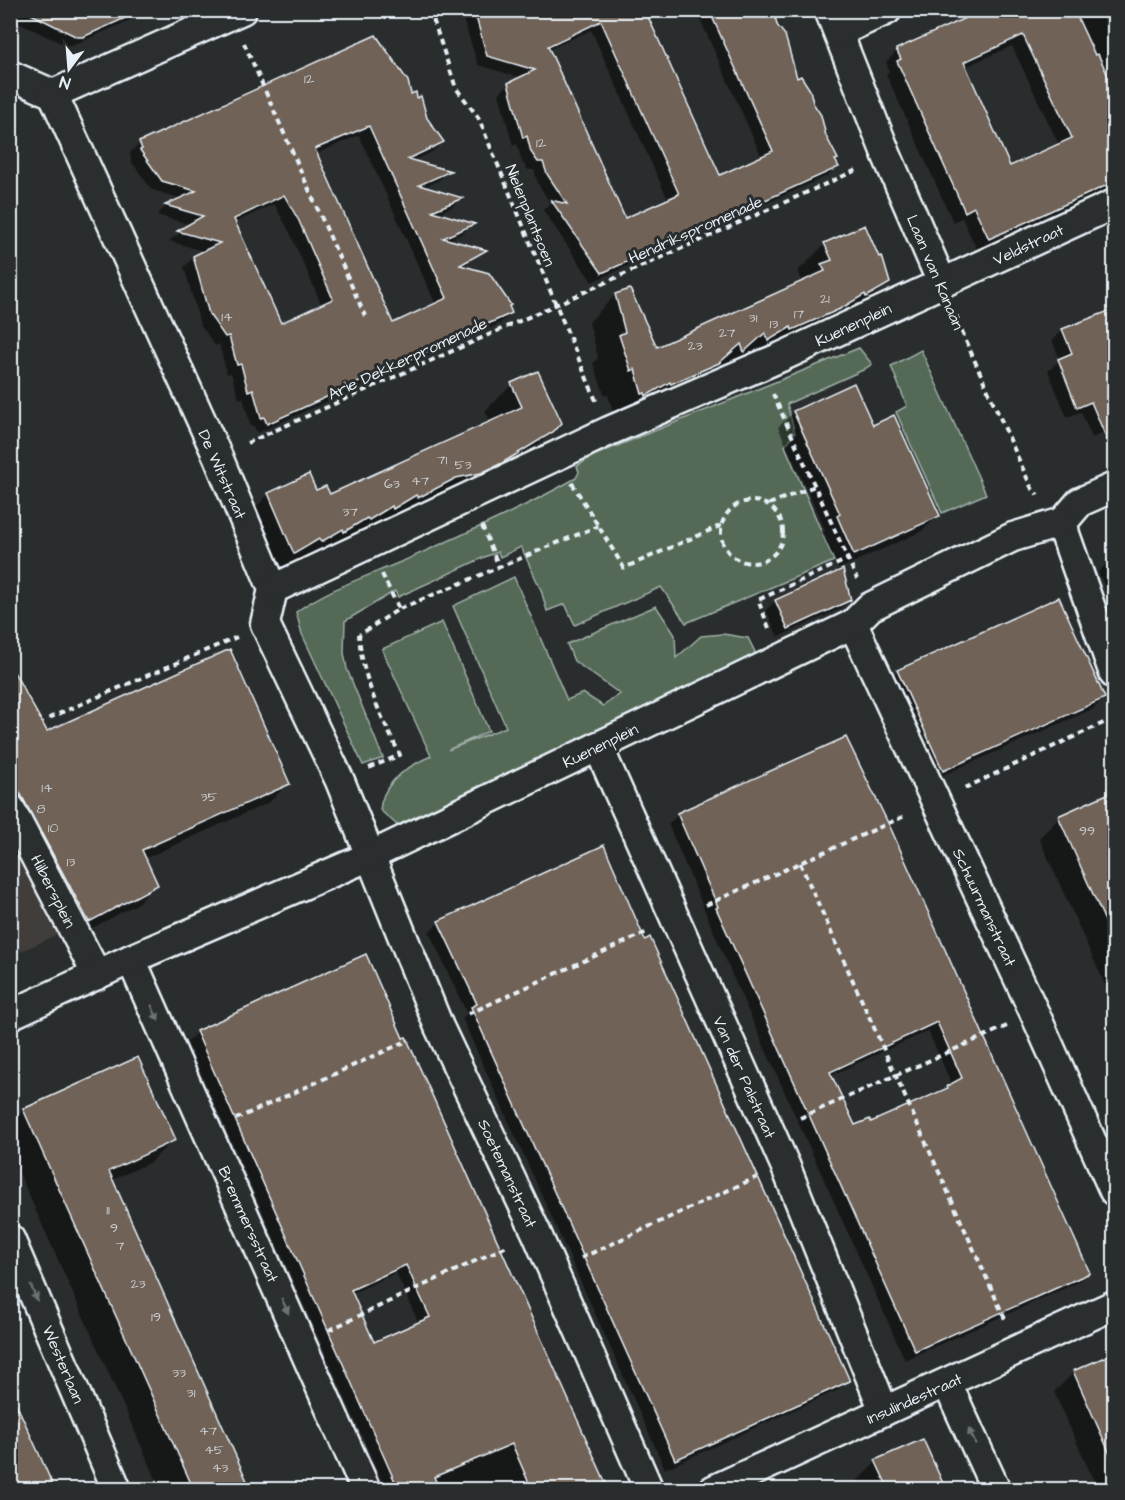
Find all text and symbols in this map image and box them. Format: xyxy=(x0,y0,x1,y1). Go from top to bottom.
north arrow xyxy=(39,39,99,99)
house number: 12 xyxy=(304,69,314,89)
text: N xyxy=(57,71,73,94)
house number: 12 xyxy=(536,133,546,153)
street label: Nielenplantsoen xyxy=(500,161,561,270)
street label: Hendrikspromenade xyxy=(625,190,766,269)
street label: Laan van Kanaän xyxy=(901,212,969,333)
street label: Veldstraat xyxy=(990,219,1068,271)
house number: 21 xyxy=(820,289,830,309)
street label: Kuenenplein xyxy=(812,298,895,352)
house number: 17 xyxy=(794,304,805,324)
house number: 14 xyxy=(221,307,233,327)
house number: 31 xyxy=(749,308,758,328)
street label: Arie Dekkerpromenade xyxy=(324,312,491,406)
house number: 13 xyxy=(770,314,778,334)
house number: 27 xyxy=(719,323,736,343)
house number: 23 xyxy=(687,336,703,356)
street label: De Witstraat xyxy=(193,426,252,523)
house number: 71 xyxy=(437,450,447,470)
house number: 53 xyxy=(454,455,472,475)
house number: 47 xyxy=(411,471,429,491)
house number: 63 xyxy=(384,474,400,494)
house number: 37 xyxy=(342,502,358,522)
street label: Kuenenplein xyxy=(559,718,642,774)
house number: 14 xyxy=(41,778,53,798)
house number: 35 xyxy=(200,787,218,807)
house number: 8 xyxy=(36,799,46,819)
house number: 10 xyxy=(48,818,58,838)
house number: 99 xyxy=(1079,821,1095,841)
street label: Schuurmanstraat xyxy=(947,845,1021,971)
street label: Hilbersplein xyxy=(25,851,81,932)
house number: 13 xyxy=(67,852,75,872)
one-way arrow xyxy=(150,1004,159,1021)
street label: Van der Palstraat xyxy=(707,1013,781,1142)
street label: Soetemanstraat xyxy=(472,1115,542,1232)
street label: Bremmersstraat xyxy=(213,1163,284,1287)
house number: 11 xyxy=(106,1200,110,1220)
house number: 9 xyxy=(110,1218,118,1238)
house number: 7 xyxy=(116,1236,125,1256)
house number: 23 xyxy=(130,1274,146,1294)
one-way arrow xyxy=(29,1284,39,1302)
one-way arrow xyxy=(281,1297,290,1314)
house number: 19 xyxy=(151,1307,161,1327)
street label: Westerlaan xyxy=(37,1322,89,1407)
house number: 33 xyxy=(172,1363,186,1383)
street label: Insulindestraat xyxy=(863,1368,966,1430)
house number: 31 xyxy=(187,1383,196,1403)
house number: 47 xyxy=(199,1421,217,1441)
one-way arrow xyxy=(967,1428,976,1445)
house number: 45 xyxy=(204,1440,224,1460)
house number: 43 xyxy=(212,1458,228,1478)

